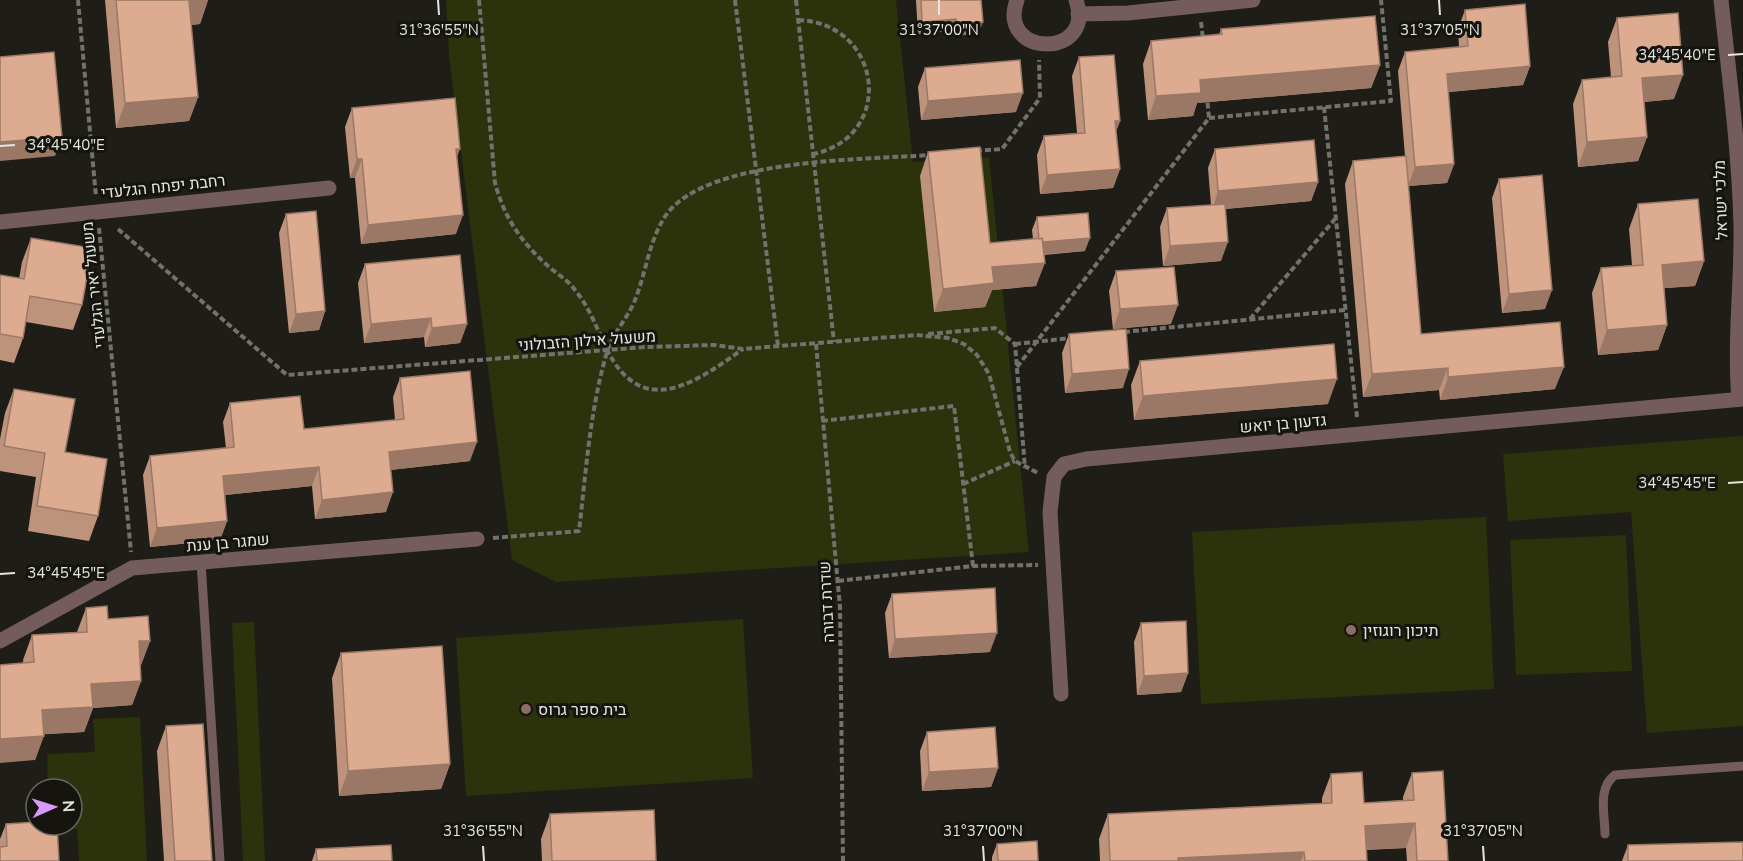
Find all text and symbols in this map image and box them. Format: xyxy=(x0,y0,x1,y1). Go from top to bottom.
text: 31°36'55"N xyxy=(399,20,479,40)
text: 31°37'00"N xyxy=(899,20,979,40)
text: 31°37'05"N xyxy=(1400,20,1480,40)
text: 34°45'40"E xyxy=(1638,45,1716,65)
text: 34°45'40"E xyxy=(27,135,105,155)
street label: מלכי ישראל xyxy=(1709,160,1733,240)
street label: רחבת יפתח הגלעדי xyxy=(100,170,226,204)
street label: משעול יאיר הגלעדי xyxy=(76,220,112,349)
street label: משעול אילון הזבולוני xyxy=(518,325,657,357)
street label: גדעון בן יואש xyxy=(1239,409,1327,439)
text: 34°45'45"E xyxy=(1638,473,1716,493)
street label: שמגר בן ענת xyxy=(186,528,270,558)
street label: שדרת דבורה xyxy=(814,561,840,643)
text: 34°45'45"E xyxy=(27,563,105,583)
place label: תיכון רוגוזין xyxy=(1363,620,1438,642)
marker: תיכון רוגוזין xyxy=(1344,623,1358,637)
place label: בית ספר גרוס xyxy=(538,699,627,721)
marker: בית ספר גרוס xyxy=(519,702,533,716)
north arrow xyxy=(24,777,84,837)
text: N xyxy=(57,800,79,813)
text: 31°36'55"N xyxy=(443,821,523,841)
text: 31°37'00"N xyxy=(943,821,1023,841)
text: 31°37'05"N xyxy=(1443,821,1523,841)

